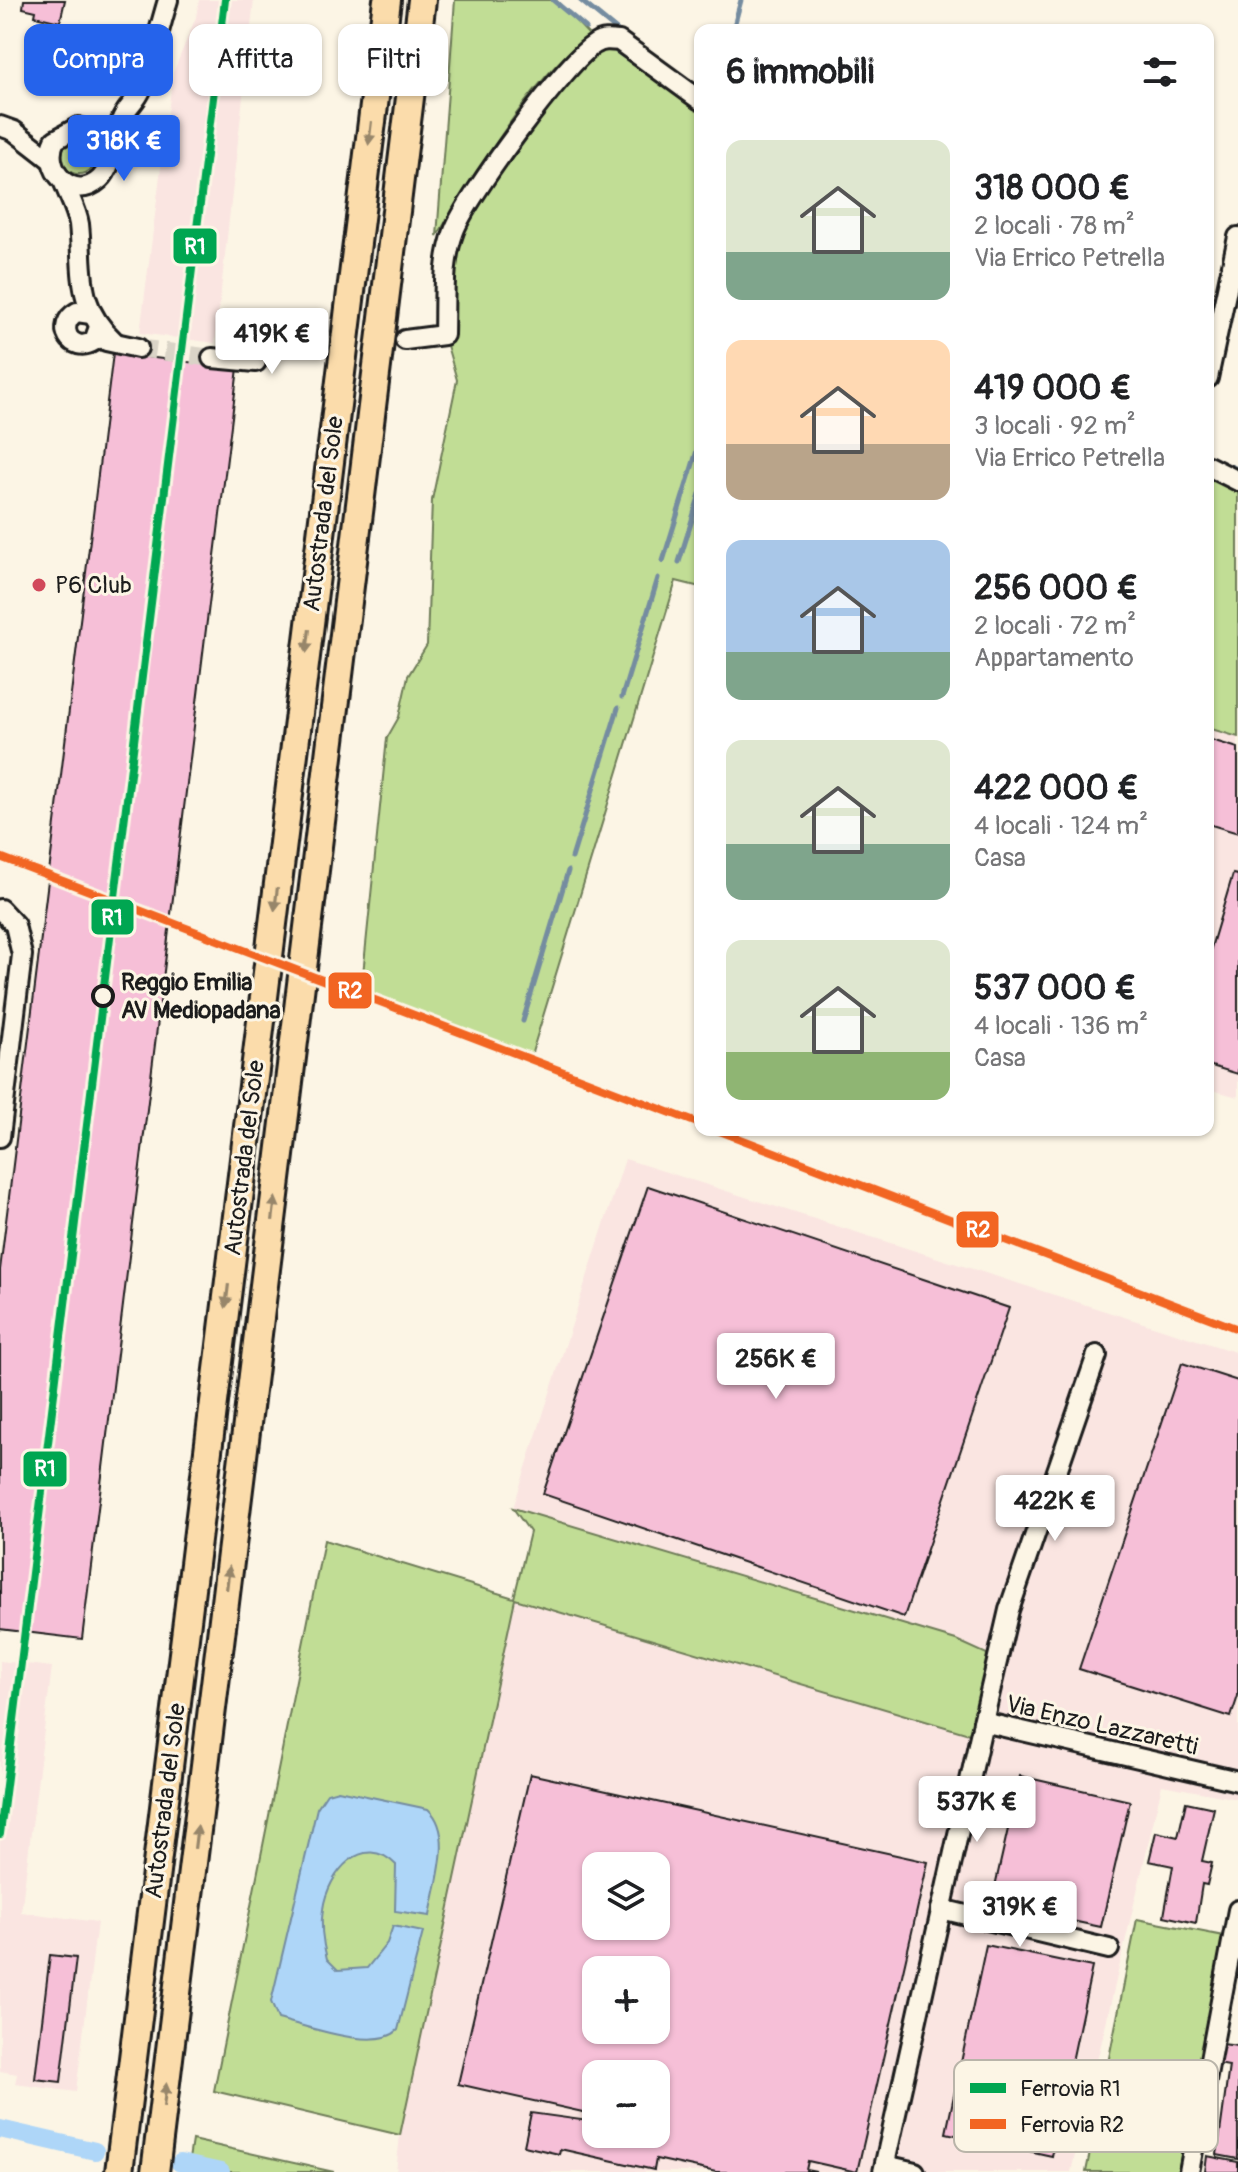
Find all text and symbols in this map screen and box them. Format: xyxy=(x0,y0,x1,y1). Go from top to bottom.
chip: Compra xyxy=(24,24,173,96)
chip: Affitta xyxy=(189,24,322,96)
chip: Filtri xyxy=(338,24,448,96)
icon: filters xyxy=(1138,50,1182,94)
text: 6 immobili xyxy=(726,51,874,94)
pin: 318K € xyxy=(59,115,189,183)
one-way arrow xyxy=(364,121,377,146)
text: 318K € xyxy=(86,125,162,157)
text: 318 000 € xyxy=(974,167,1130,210)
icon: home xyxy=(790,172,886,268)
text: 2 locali · 78 m² xyxy=(974,210,1135,242)
line badge: R1 xyxy=(172,227,218,265)
text: R1 xyxy=(184,233,206,261)
text: Via Errico Petrella xyxy=(974,242,1165,274)
pin: 419K € xyxy=(207,308,337,376)
text: 419K € xyxy=(233,318,311,350)
text: 419 000 € xyxy=(974,367,1131,410)
icon: home xyxy=(790,372,886,468)
text: 3 locali · 92 m² xyxy=(974,410,1136,442)
street label: Autostrada del Sole xyxy=(297,415,350,613)
text: Via Errico Petrella xyxy=(974,442,1165,474)
text: 256 000 € xyxy=(974,567,1138,610)
place label: P6 Club xyxy=(55,571,132,600)
icon: home xyxy=(790,572,886,668)
marker: P6 Club xyxy=(30,576,48,594)
text: 2 locali · 72 m² xyxy=(974,610,1136,642)
one-way arrow xyxy=(301,629,314,654)
text: Appartamento xyxy=(974,642,1134,674)
text: 422 000 € xyxy=(974,767,1139,810)
icon: home xyxy=(790,772,886,868)
text: 4 locali · 124 m² xyxy=(974,810,1148,842)
text: Casa xyxy=(974,842,1026,874)
one-way arrow xyxy=(269,887,282,912)
line badge: R1 xyxy=(90,898,135,936)
text: R1 xyxy=(101,904,123,932)
text: 537 000 € xyxy=(974,967,1136,1010)
place label: Reggio Emilia AV Mediopadana xyxy=(121,968,281,1025)
line badge: R2 xyxy=(327,971,373,1010)
icon: home xyxy=(790,972,886,1068)
text: R2 xyxy=(337,977,363,1005)
marker: Reggio Emilia AV Mediopadana xyxy=(92,985,114,1007)
text: 4 locali · 136 m² xyxy=(974,1010,1148,1042)
text: Casa xyxy=(974,1042,1026,1074)
street label: Autostrada del Sole xyxy=(218,1059,271,1257)
one-way arrow xyxy=(267,1196,280,1221)
line badge: R2 xyxy=(955,1210,1000,1249)
text: R2 xyxy=(965,1216,991,1244)
one-way arrow xyxy=(220,1284,233,1309)
pin: 256K € xyxy=(711,1333,841,1401)
text: 256K € xyxy=(735,1343,817,1375)
line badge: R1 xyxy=(22,1450,68,1488)
text: R1 xyxy=(34,1455,56,1483)
pin: 422K € xyxy=(990,1475,1120,1543)
text: 422K € xyxy=(1014,1485,1096,1517)
one-way arrow xyxy=(222,1566,235,1591)
street label: Via Enzo Lazzaretti xyxy=(1003,1689,1201,1762)
street label: Autostrada del Sole xyxy=(139,1702,192,1900)
pin: 537K € xyxy=(912,1776,1042,1844)
text: 537K € xyxy=(937,1786,1017,1818)
one-way arrow xyxy=(190,1824,203,1849)
map controls xyxy=(582,1852,670,2148)
button: layers xyxy=(582,1852,670,1940)
pin: 319K € xyxy=(955,1881,1085,1949)
text: 319K € xyxy=(982,1891,1058,1923)
button: + xyxy=(582,1956,670,2044)
button: − xyxy=(582,2060,670,2148)
legend xyxy=(954,2060,1218,2152)
text: Ferrovia R1 xyxy=(1020,2075,1121,2103)
one-way arrow xyxy=(159,2082,172,2107)
text: Ferrovia R2 xyxy=(1020,2111,1124,2139)

